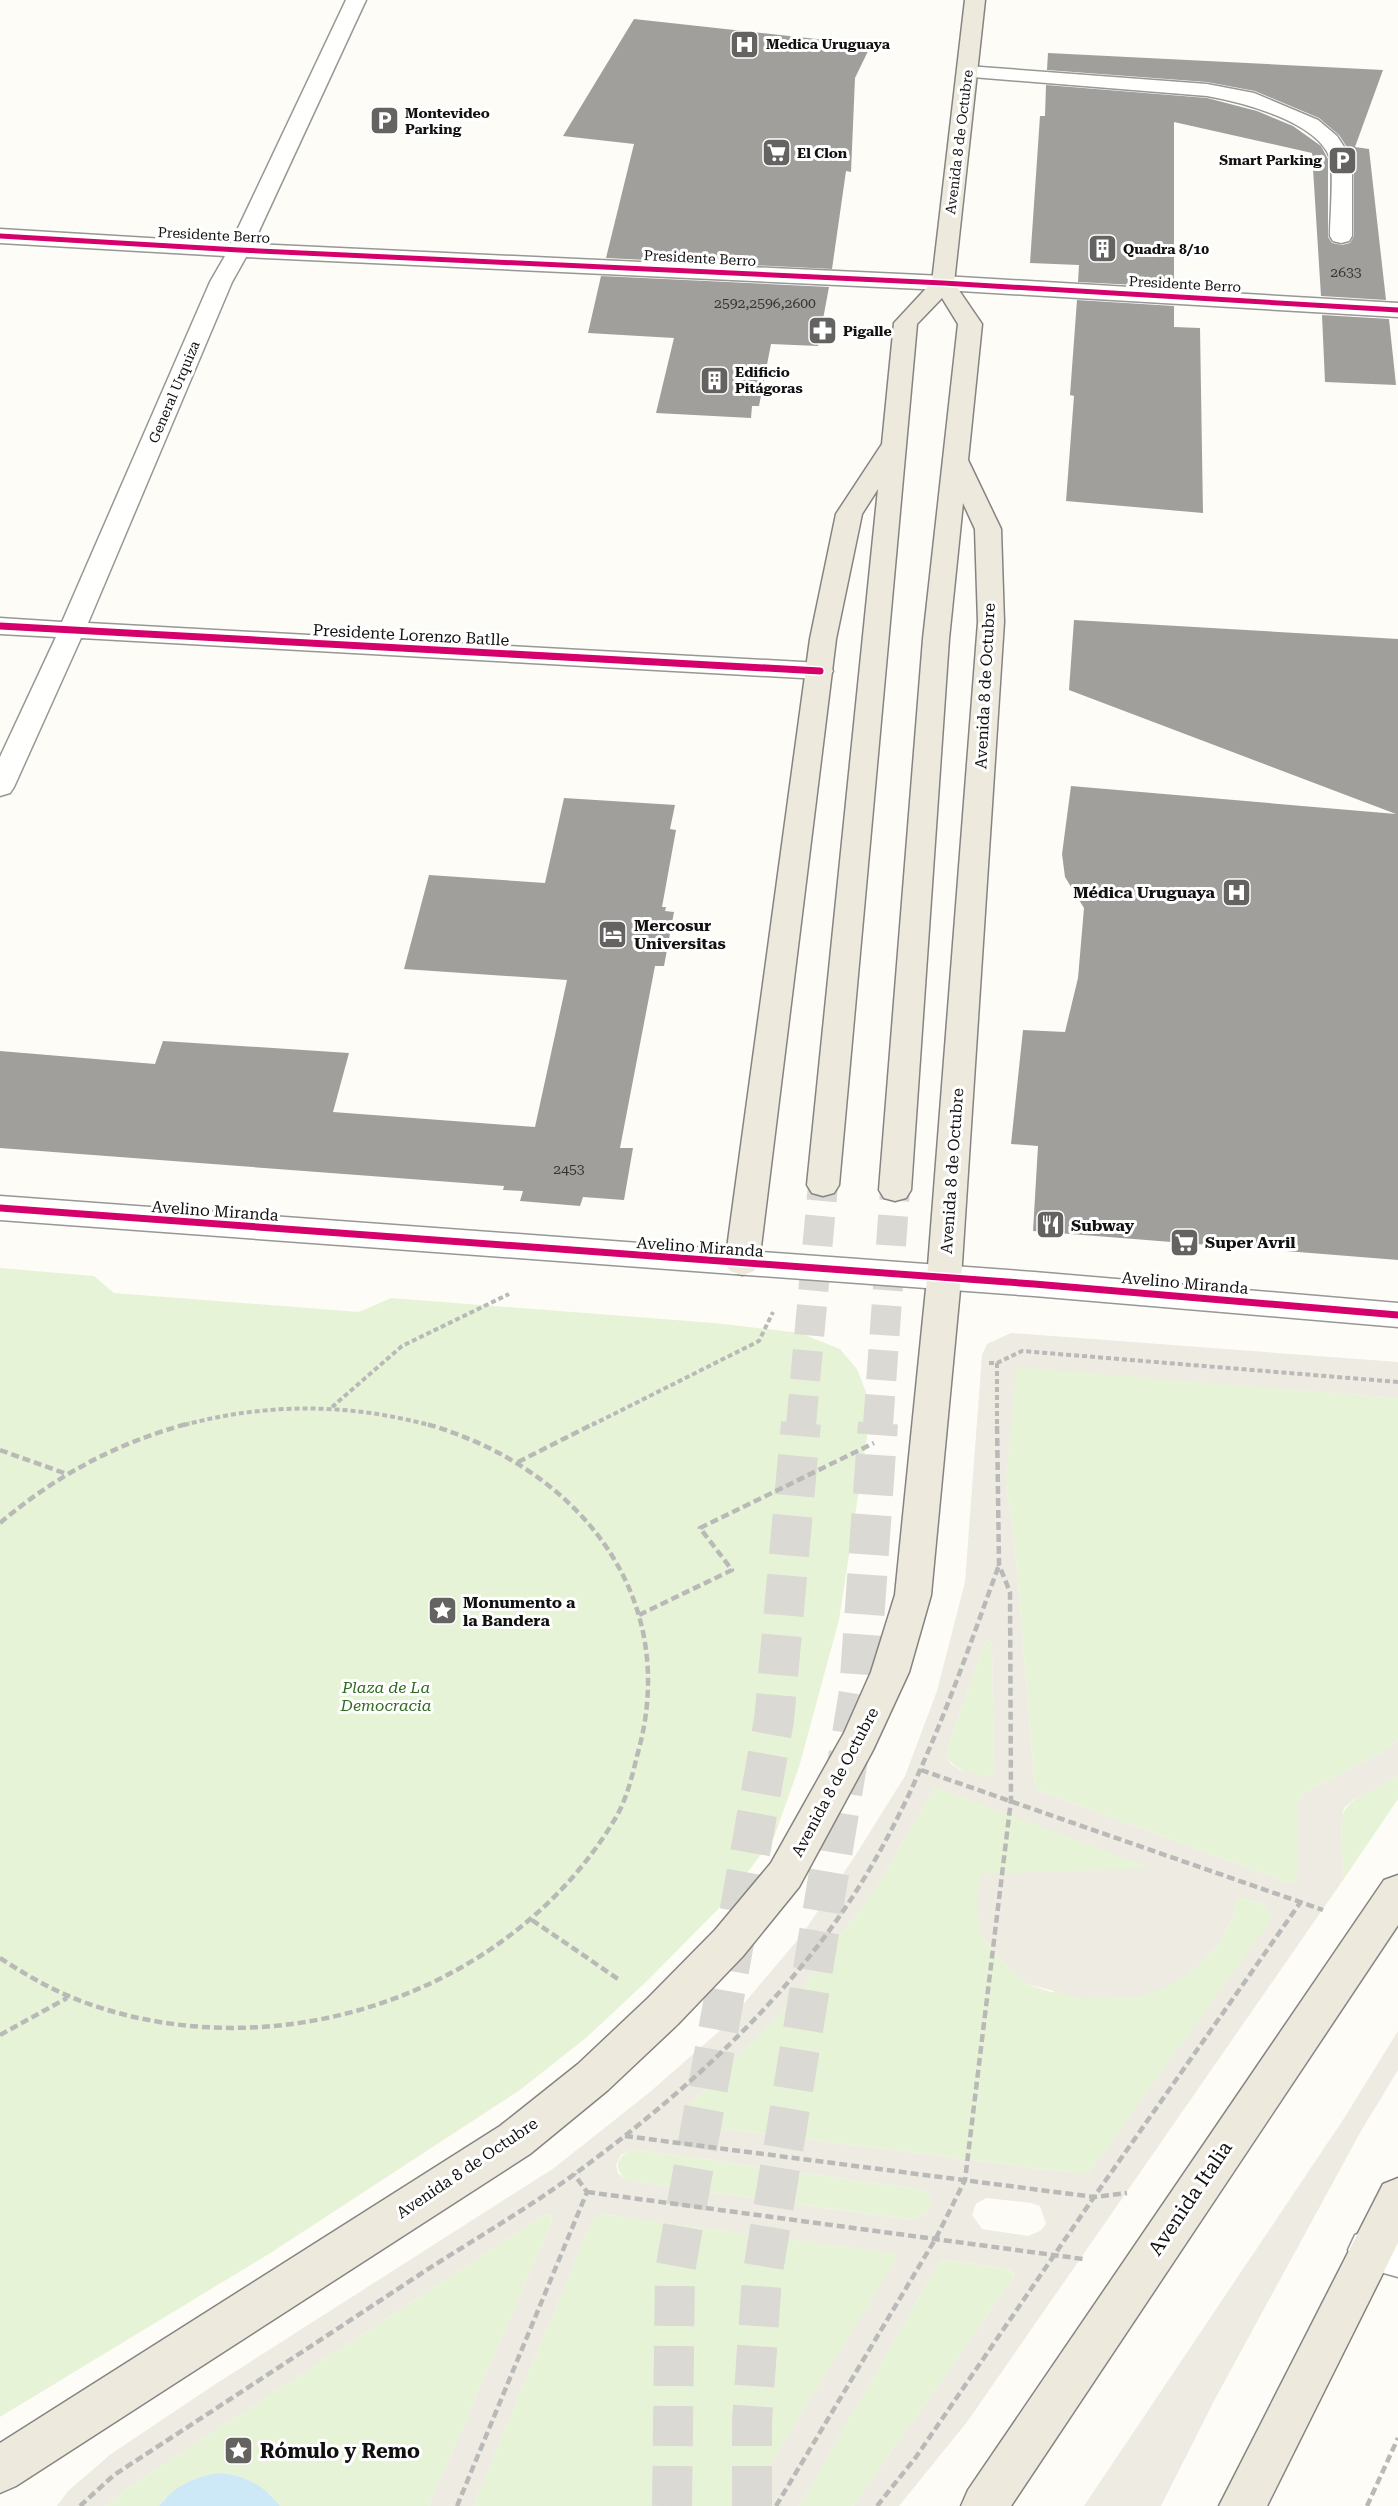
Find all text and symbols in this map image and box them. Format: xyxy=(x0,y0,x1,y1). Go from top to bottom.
hospital icon: Medica Uruguaya xyxy=(729,28,761,60)
place label: Medica Uruguaya xyxy=(766,36,891,52)
street label: Avenida 8 de Octubre xyxy=(942,69,976,215)
parking icon: Montevideo Parking xyxy=(368,105,400,137)
place label: Montevideo Parking xyxy=(405,105,490,137)
supermarket icon: El Clon xyxy=(760,137,792,169)
parking icon: Smart Parking xyxy=(1327,144,1359,176)
place label: El Clon xyxy=(797,145,848,161)
place label: Smart Parking xyxy=(1219,152,1322,168)
street label: Presidente Berro xyxy=(157,224,271,246)
building icon: Quadra 8/10 xyxy=(1086,233,1118,265)
place label: Quadra 8/10 xyxy=(1123,241,1209,257)
street label: Presidente Berro xyxy=(643,247,757,269)
house number: 2633 xyxy=(1330,264,1362,280)
street label: Presidente Berro xyxy=(1128,273,1242,295)
house number: 2592,2596,2600 xyxy=(714,295,816,311)
pharmacy icon: Pigalle xyxy=(806,315,838,347)
place label: Pigalle xyxy=(843,323,892,339)
street label: General Urquiza xyxy=(145,338,203,446)
building icon: Edificio Pitágoras xyxy=(698,364,730,396)
place label: Edificio Pitágoras xyxy=(735,364,803,396)
street label: Avenida 8 de Octubre xyxy=(971,602,999,769)
street label: Presidente Lorenzo Batlle xyxy=(312,620,510,650)
hospital icon: Médica Uruguaya xyxy=(1220,876,1252,908)
place label: Médica Uruguaya xyxy=(1073,883,1216,902)
place label: Mercosur Universitas xyxy=(634,916,726,953)
hotel icon: Mercosur Universitas xyxy=(597,918,629,950)
street label: Avenida 8 de Octubre xyxy=(937,1087,967,1255)
house number: 2453 xyxy=(553,1161,585,1177)
street label: Avelino Miranda xyxy=(151,1197,279,1225)
restaurant icon: Subway xyxy=(1034,1209,1066,1241)
place label: Subway xyxy=(1071,1216,1135,1235)
supermarket icon: Super Avril xyxy=(1168,1226,1200,1258)
street label: Avelino Miranda xyxy=(636,1233,764,1261)
place label: Super Avril xyxy=(1205,1233,1296,1252)
street label: Avelino Miranda xyxy=(1121,1268,1250,1298)
place label: Monumento a la Bandera xyxy=(463,1593,576,1630)
place icon: Monumento a la Bandera xyxy=(426,1595,458,1627)
park label: Plaza de La Democracia xyxy=(340,1678,432,1715)
street label: Avenida 8 de Octubre xyxy=(788,1704,882,1860)
street label: Avenida 8 de Octubre xyxy=(393,2114,541,2222)
street label: Avenida Italia xyxy=(1143,2136,1237,2260)
place icon: Rómulo y Remo xyxy=(223,2435,255,2467)
place label: Rómulo y Remo xyxy=(260,2439,420,2463)

